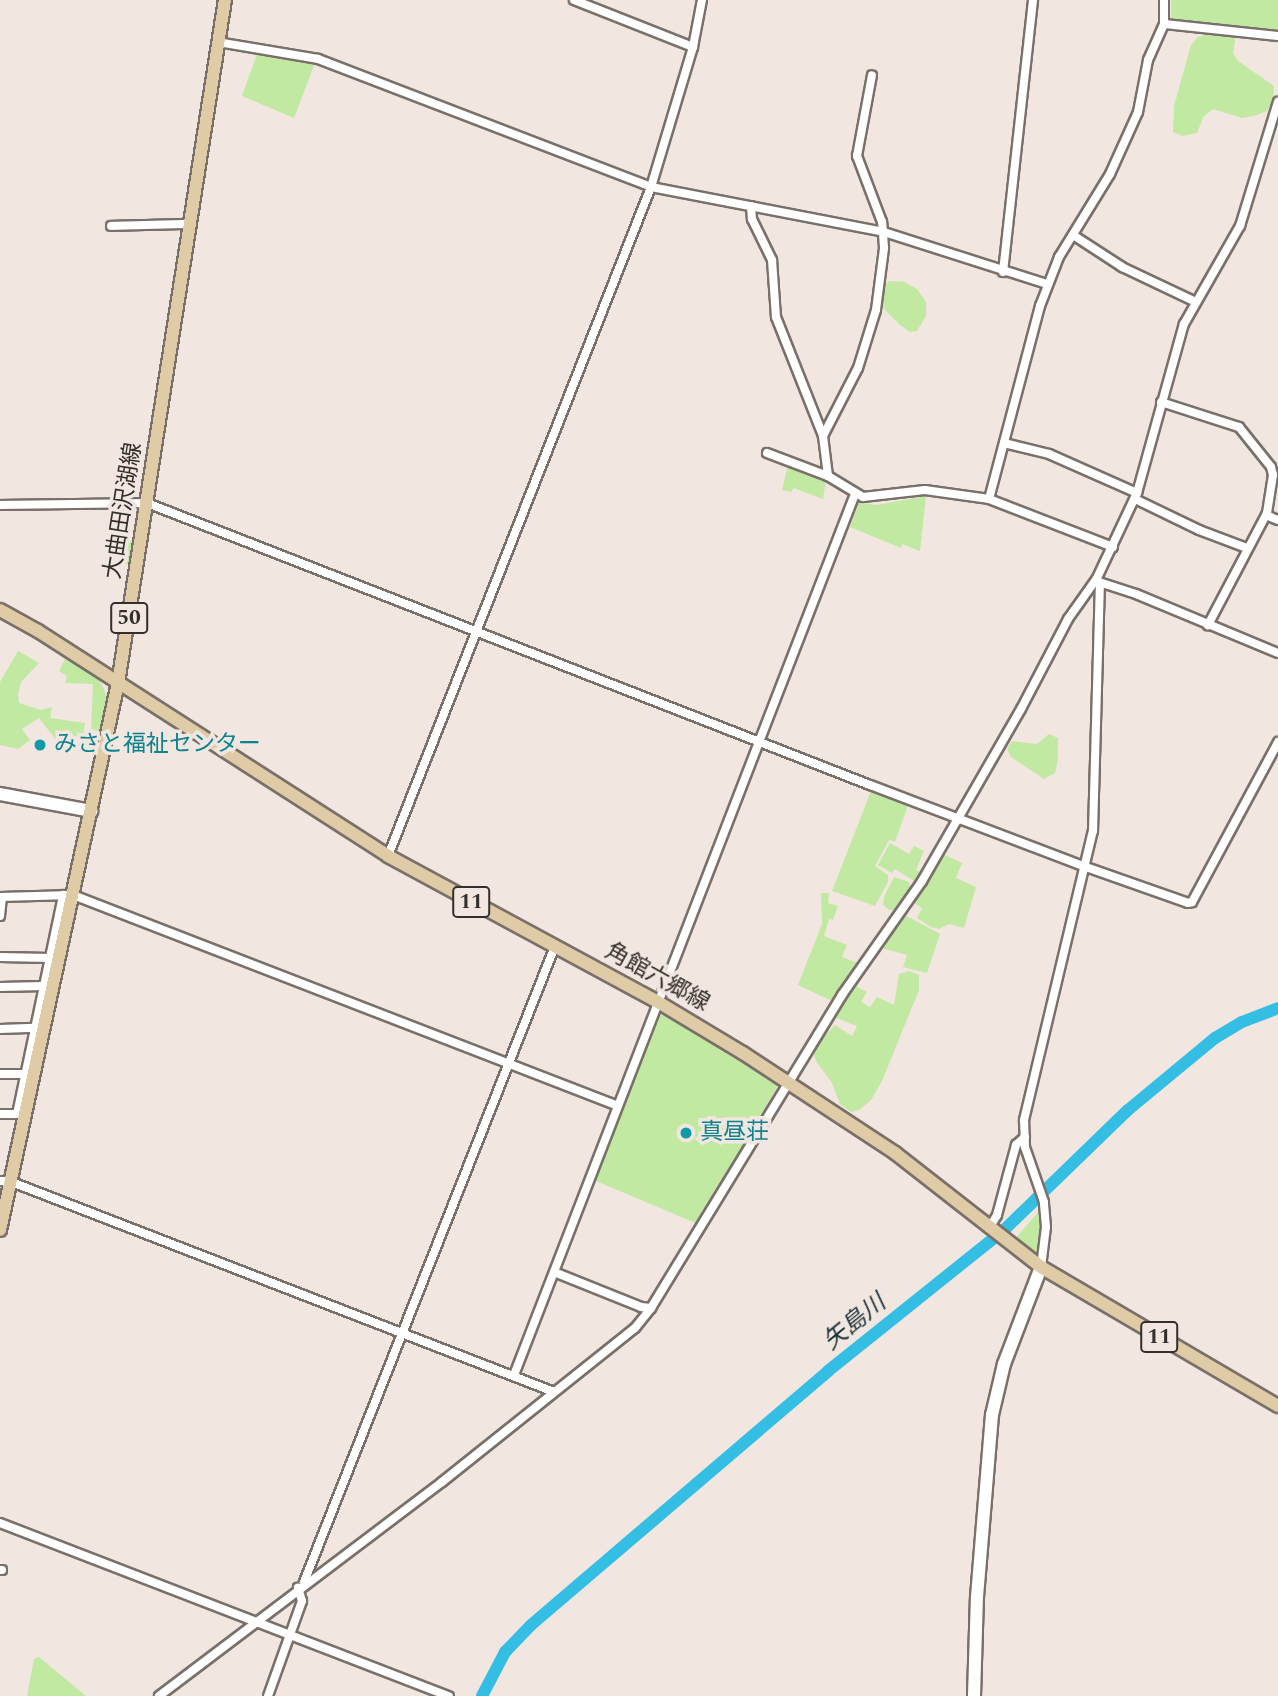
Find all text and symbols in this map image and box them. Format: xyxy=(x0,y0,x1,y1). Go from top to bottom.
street label: 大曲田沢湖線 xyxy=(100,441,148,581)
road number: 50 xyxy=(110,600,148,636)
place label: みさと福祉センター xyxy=(54,731,261,759)
marker: みさと福祉センター xyxy=(32,737,48,753)
road number: 11 xyxy=(452,884,490,920)
street label: 角館六郷線 xyxy=(600,938,714,1018)
place label: 真昼荘 xyxy=(700,1119,769,1147)
marker: 真昼荘 xyxy=(678,1125,694,1141)
water label: 矢島川 xyxy=(818,1289,892,1357)
road number: 11 xyxy=(1140,1320,1178,1354)

